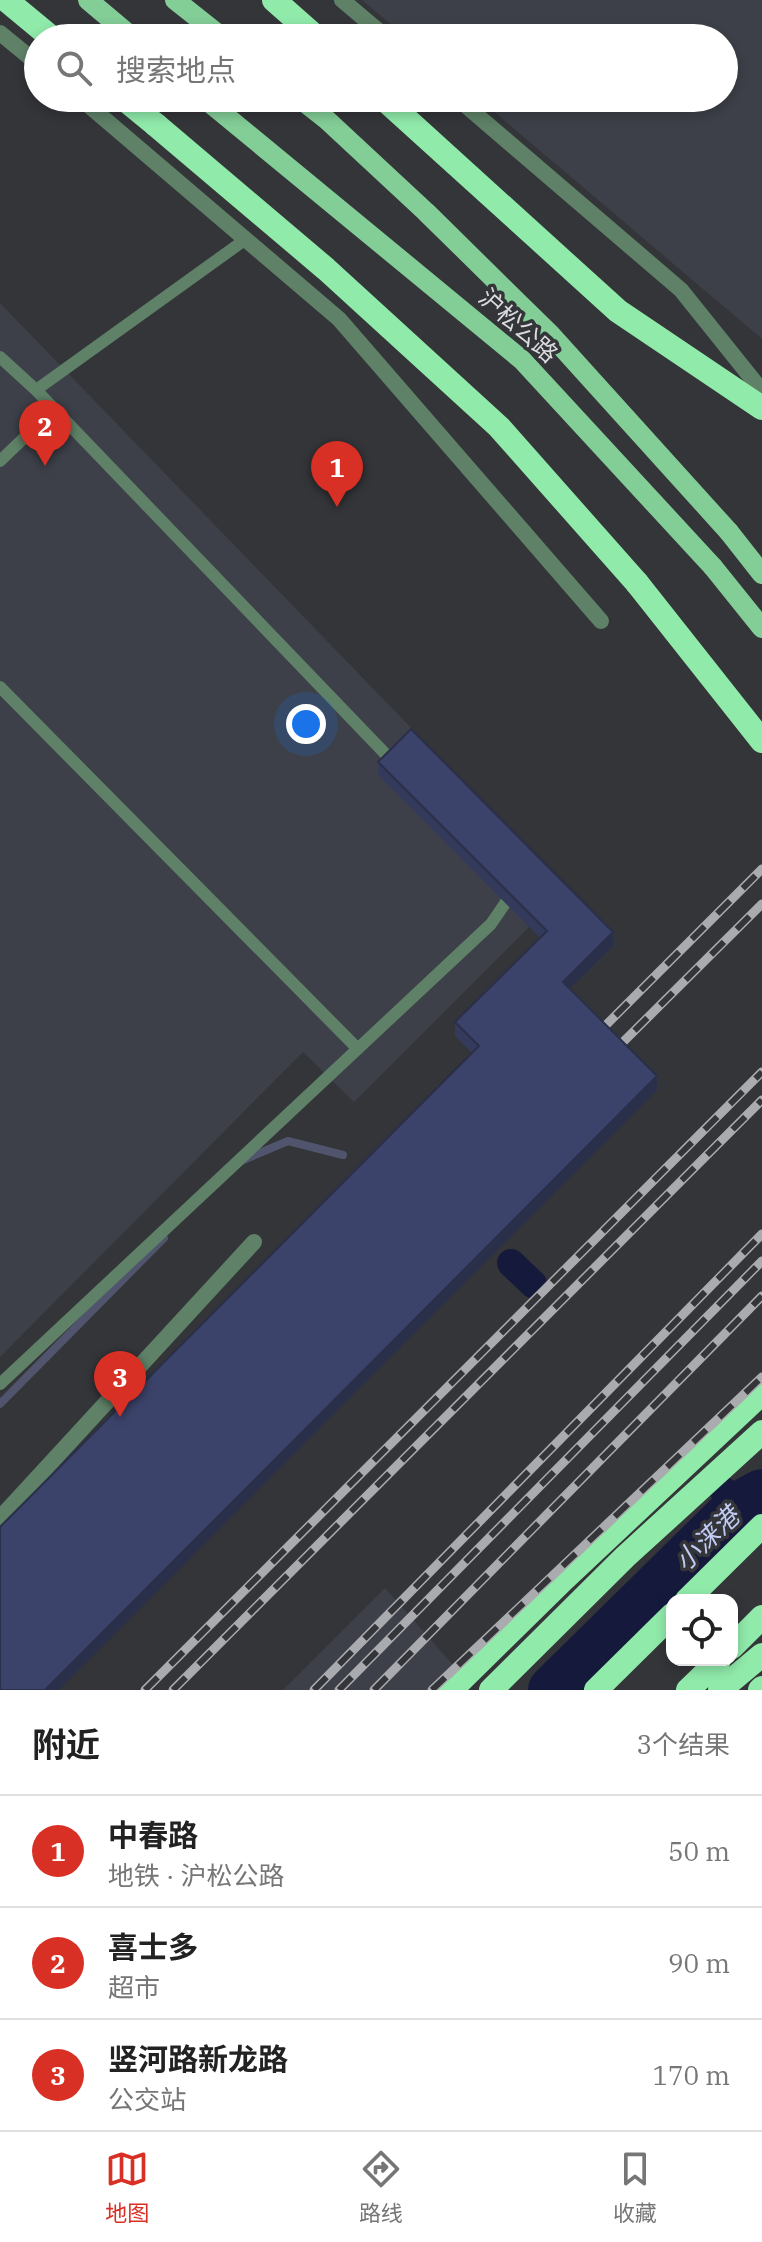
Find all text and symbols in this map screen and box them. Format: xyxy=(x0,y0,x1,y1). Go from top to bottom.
search box xyxy=(24,24,738,112)
icon: search xyxy=(52,46,96,90)
text: 搜索地点 xyxy=(116,50,236,89)
street label: 沪松公路 xyxy=(472,281,565,369)
pin: 2 xyxy=(19,400,71,466)
pin: 1 xyxy=(311,441,363,507)
your location xyxy=(286,704,326,744)
pin: 3 xyxy=(94,1351,146,1417)
water label: 小涞港 xyxy=(666,1496,749,1578)
map controls xyxy=(666,1594,738,1666)
button: locate xyxy=(666,1594,738,1666)
text: 附近 xyxy=(32,1722,100,1766)
text: 3个结果 xyxy=(636,1727,730,1761)
text: 中春路 xyxy=(108,1815,198,1854)
text: 1 xyxy=(50,1834,66,1868)
text: 50 m xyxy=(668,1834,730,1868)
text: 地铁 · 沪松公路 xyxy=(108,1858,285,1892)
text: 喜士多 xyxy=(108,1927,198,1966)
text: 2 xyxy=(50,1946,66,1980)
text: 90 m xyxy=(668,1946,730,1980)
text: 超市 xyxy=(108,1970,160,2004)
text: 竖河路新龙路 xyxy=(108,2039,288,2078)
text: 3 xyxy=(50,2058,66,2092)
text: 170 m xyxy=(652,2058,730,2092)
text: 公交站 xyxy=(108,2082,186,2116)
tab: 地图 xyxy=(105,2147,149,2227)
tab: 路线 xyxy=(359,2147,403,2227)
tab: 收藏 xyxy=(613,2147,657,2227)

